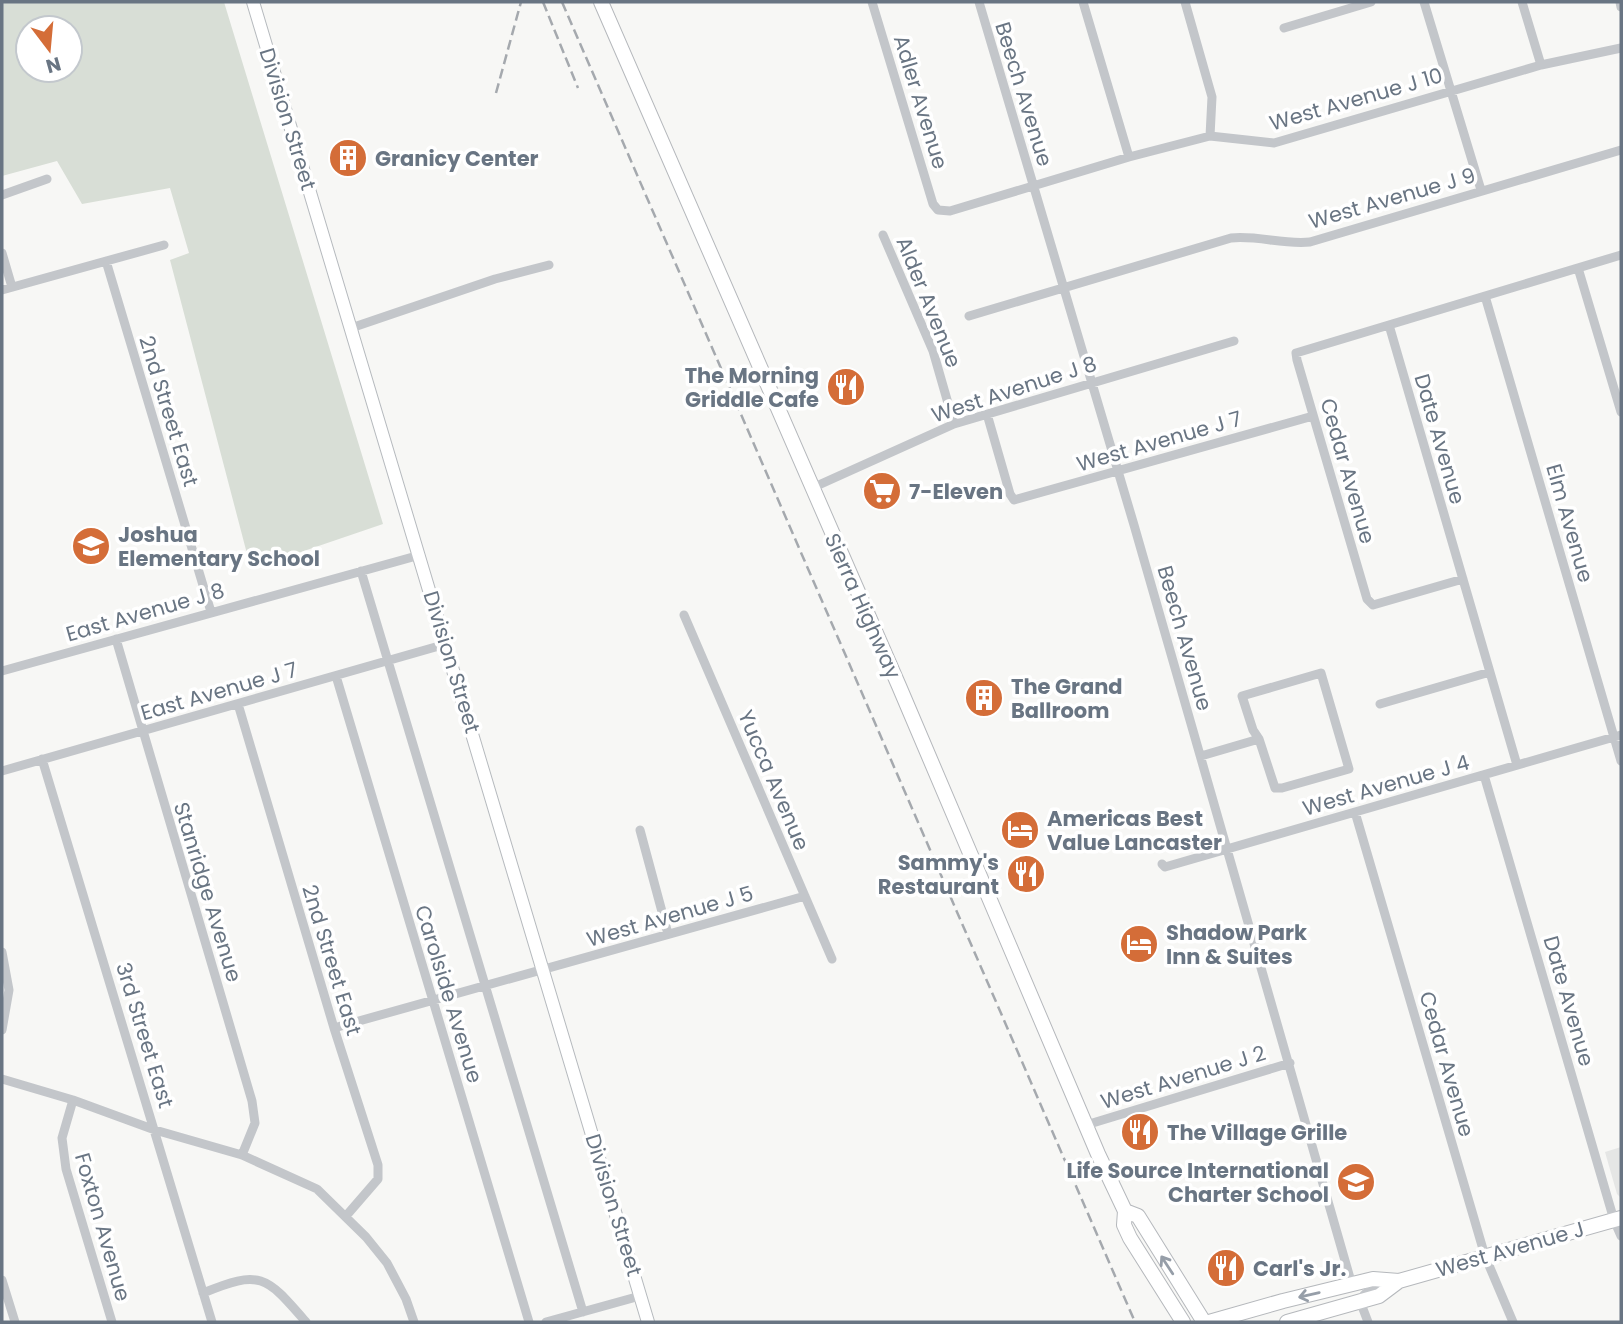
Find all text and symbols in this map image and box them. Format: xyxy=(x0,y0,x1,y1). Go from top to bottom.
north arrow xyxy=(14,14,84,84)
street label: Beech Avenue xyxy=(988,18,1060,170)
street label: Adler Avenue xyxy=(887,31,955,173)
street label: Division Street xyxy=(253,44,323,194)
text: N xyxy=(43,50,64,80)
street label: West Avenue J 10 xyxy=(1266,60,1446,138)
building icon: Granicy Center xyxy=(327,137,369,179)
place label: Granicy Center xyxy=(375,144,539,173)
street label: West Avenue J 9 xyxy=(1305,160,1479,236)
street label: Alder Avenue xyxy=(890,232,968,372)
street label: 2nd Street East xyxy=(132,332,206,490)
street label: West Avenue J 8 xyxy=(928,349,1100,429)
place label: The Morning Griddle Cafe xyxy=(685,361,819,414)
restaurant icon: The Morning Griddle Cafe xyxy=(825,366,867,408)
street label: Date Avenue xyxy=(1408,371,1472,507)
street label: Cedar Avenue xyxy=(1313,395,1383,547)
street label: West Avenue J 7 xyxy=(1073,404,1245,478)
street label: Elm Avenue xyxy=(1539,460,1601,586)
supermarket icon: 7-Eleven xyxy=(861,470,903,512)
place label: 7-Eleven xyxy=(909,477,1003,506)
place label: Joshua Elementary School xyxy=(118,520,320,573)
school or university icon: Joshua Elementary School xyxy=(70,525,112,567)
street label: Sierra Highway xyxy=(818,529,908,684)
street label: Beech Avenue xyxy=(1150,562,1220,714)
street label: East Avenue J 8 xyxy=(62,576,228,648)
street label: Division Street xyxy=(417,587,487,737)
street label: East Avenue J 7 xyxy=(137,655,301,727)
place label: The Grand Ballroom xyxy=(1011,672,1123,725)
building icon: The Grand Ballroom xyxy=(963,677,1005,719)
street label: Yucca Avenue xyxy=(731,705,817,855)
street label: West Avenue J 4 xyxy=(1299,747,1473,823)
street label: Stanridge Avenue xyxy=(167,799,249,985)
place label: Americas Best Value Lancaster xyxy=(1047,804,1222,857)
hotel icon: Americas Best Value Lancaster xyxy=(999,809,1041,851)
place label: Sammy's Restaurant xyxy=(878,848,999,901)
restaurant icon: Sammy's Restaurant xyxy=(1005,853,1047,895)
street label: West Avenue J 5 xyxy=(583,878,757,954)
street label: 2nd Street East xyxy=(295,881,369,1039)
street label: Carolside Avenue xyxy=(408,901,490,1087)
place label: Shadow Park Inn & Suites xyxy=(1166,918,1307,971)
hotel icon: Shadow Park Inn & Suites xyxy=(1118,923,1160,965)
street label: Date Avenue xyxy=(1537,933,1601,1069)
street label: 3rd Street East xyxy=(109,959,181,1111)
street label: Cedar Avenue xyxy=(1412,988,1482,1140)
street label: West Avenue J 2 xyxy=(1097,1038,1269,1116)
restaurant icon: The Village Grille xyxy=(1119,1111,1161,1153)
place label: The Village Grille xyxy=(1167,1118,1347,1147)
street label: Division Street xyxy=(579,1130,649,1280)
street label: Foxton Avenue xyxy=(68,1149,138,1305)
place label: Life Source International Charter School xyxy=(1066,1156,1329,1209)
school or university icon: Life Source International Charter School xyxy=(1335,1161,1377,1203)
street label: West Avenue J xyxy=(1432,1214,1588,1284)
restaurant icon: Carl's Jr. xyxy=(1205,1247,1247,1289)
place label: Carl's Jr. xyxy=(1253,1254,1346,1283)
one-way arrow xyxy=(1159,1256,1174,1275)
one-way arrow xyxy=(1298,1289,1321,1302)

